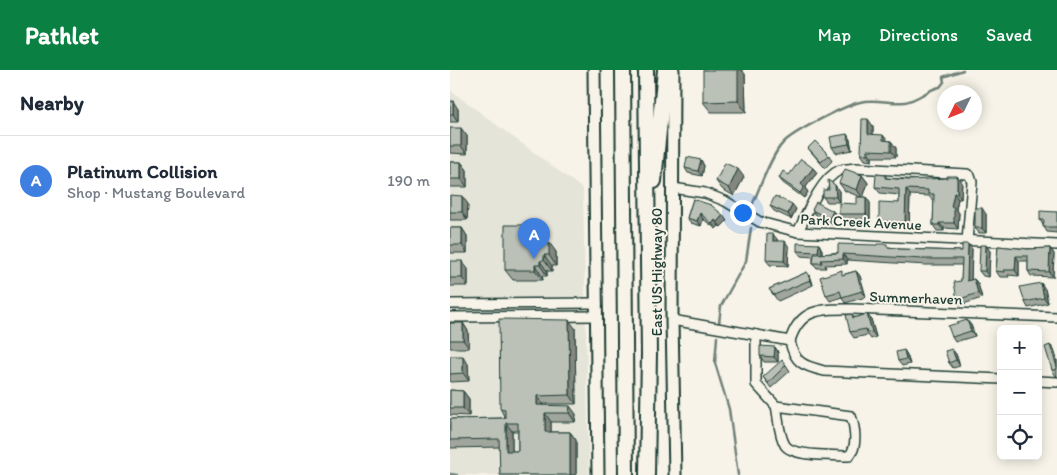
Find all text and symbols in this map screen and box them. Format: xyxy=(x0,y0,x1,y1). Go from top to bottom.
text: Pathlet xyxy=(25,21,99,50)
text: Map xyxy=(818,24,851,46)
text: Directions xyxy=(879,24,958,46)
text: Saved xyxy=(986,24,1032,46)
north arrow xyxy=(937,85,982,130)
text: Nearby xyxy=(20,90,84,115)
text: Platinum Collision xyxy=(67,160,217,183)
text: A xyxy=(31,171,41,190)
text: 190 m xyxy=(387,171,430,190)
text: Shop · Mustang Boulevard xyxy=(67,183,245,202)
your location xyxy=(730,200,756,226)
street label: East US Highway 80 xyxy=(648,208,666,336)
street label: Park Creek Avenue xyxy=(800,210,922,234)
pin: A xyxy=(518,218,550,259)
street label: Summerhaven xyxy=(869,287,963,309)
map controls xyxy=(997,325,1042,460)
button: + xyxy=(997,325,1042,370)
button: − xyxy=(997,370,1042,415)
button: locate xyxy=(997,415,1042,460)

